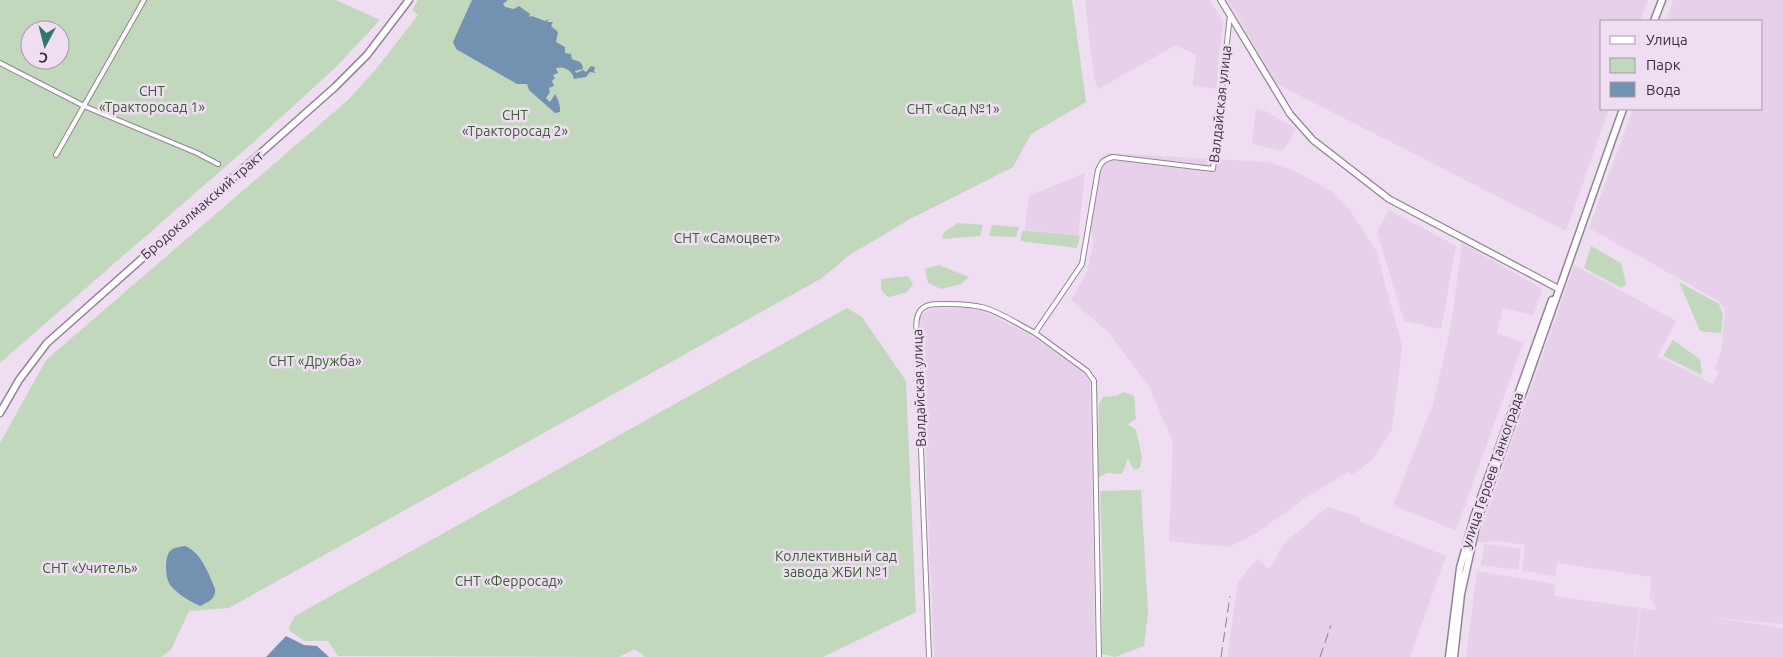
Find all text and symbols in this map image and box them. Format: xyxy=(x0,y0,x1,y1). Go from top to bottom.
north arrow xyxy=(20,20,70,70)
legend xyxy=(1600,20,1763,110)
text: Улица xyxy=(1646,31,1688,48)
street label: Валдайская улица xyxy=(1206,45,1234,163)
text: С xyxy=(38,49,49,66)
text: Парк xyxy=(1646,56,1681,73)
text: Вода xyxy=(1646,81,1681,98)
park label: СНТ «Тракторосад 1» xyxy=(99,83,205,115)
park label: СНТ «Сад №1» xyxy=(907,101,1000,117)
park label: СНТ «Тракторосад 2» xyxy=(462,107,568,139)
street label: Бродокалмакский тракт xyxy=(138,147,266,263)
park label: СНТ «Самоцвет» xyxy=(674,230,781,246)
street label: Валдайская улица xyxy=(909,329,929,447)
park label: СНТ «Дружба» xyxy=(269,353,362,369)
street label: улица Героев Танкограда xyxy=(1458,390,1526,550)
park label: Коллективный сад завода ЖБИ №1 xyxy=(775,548,897,580)
park label: СНТ «Учитель» xyxy=(42,560,138,576)
park label: СНТ «Ферросад» xyxy=(455,573,564,589)

